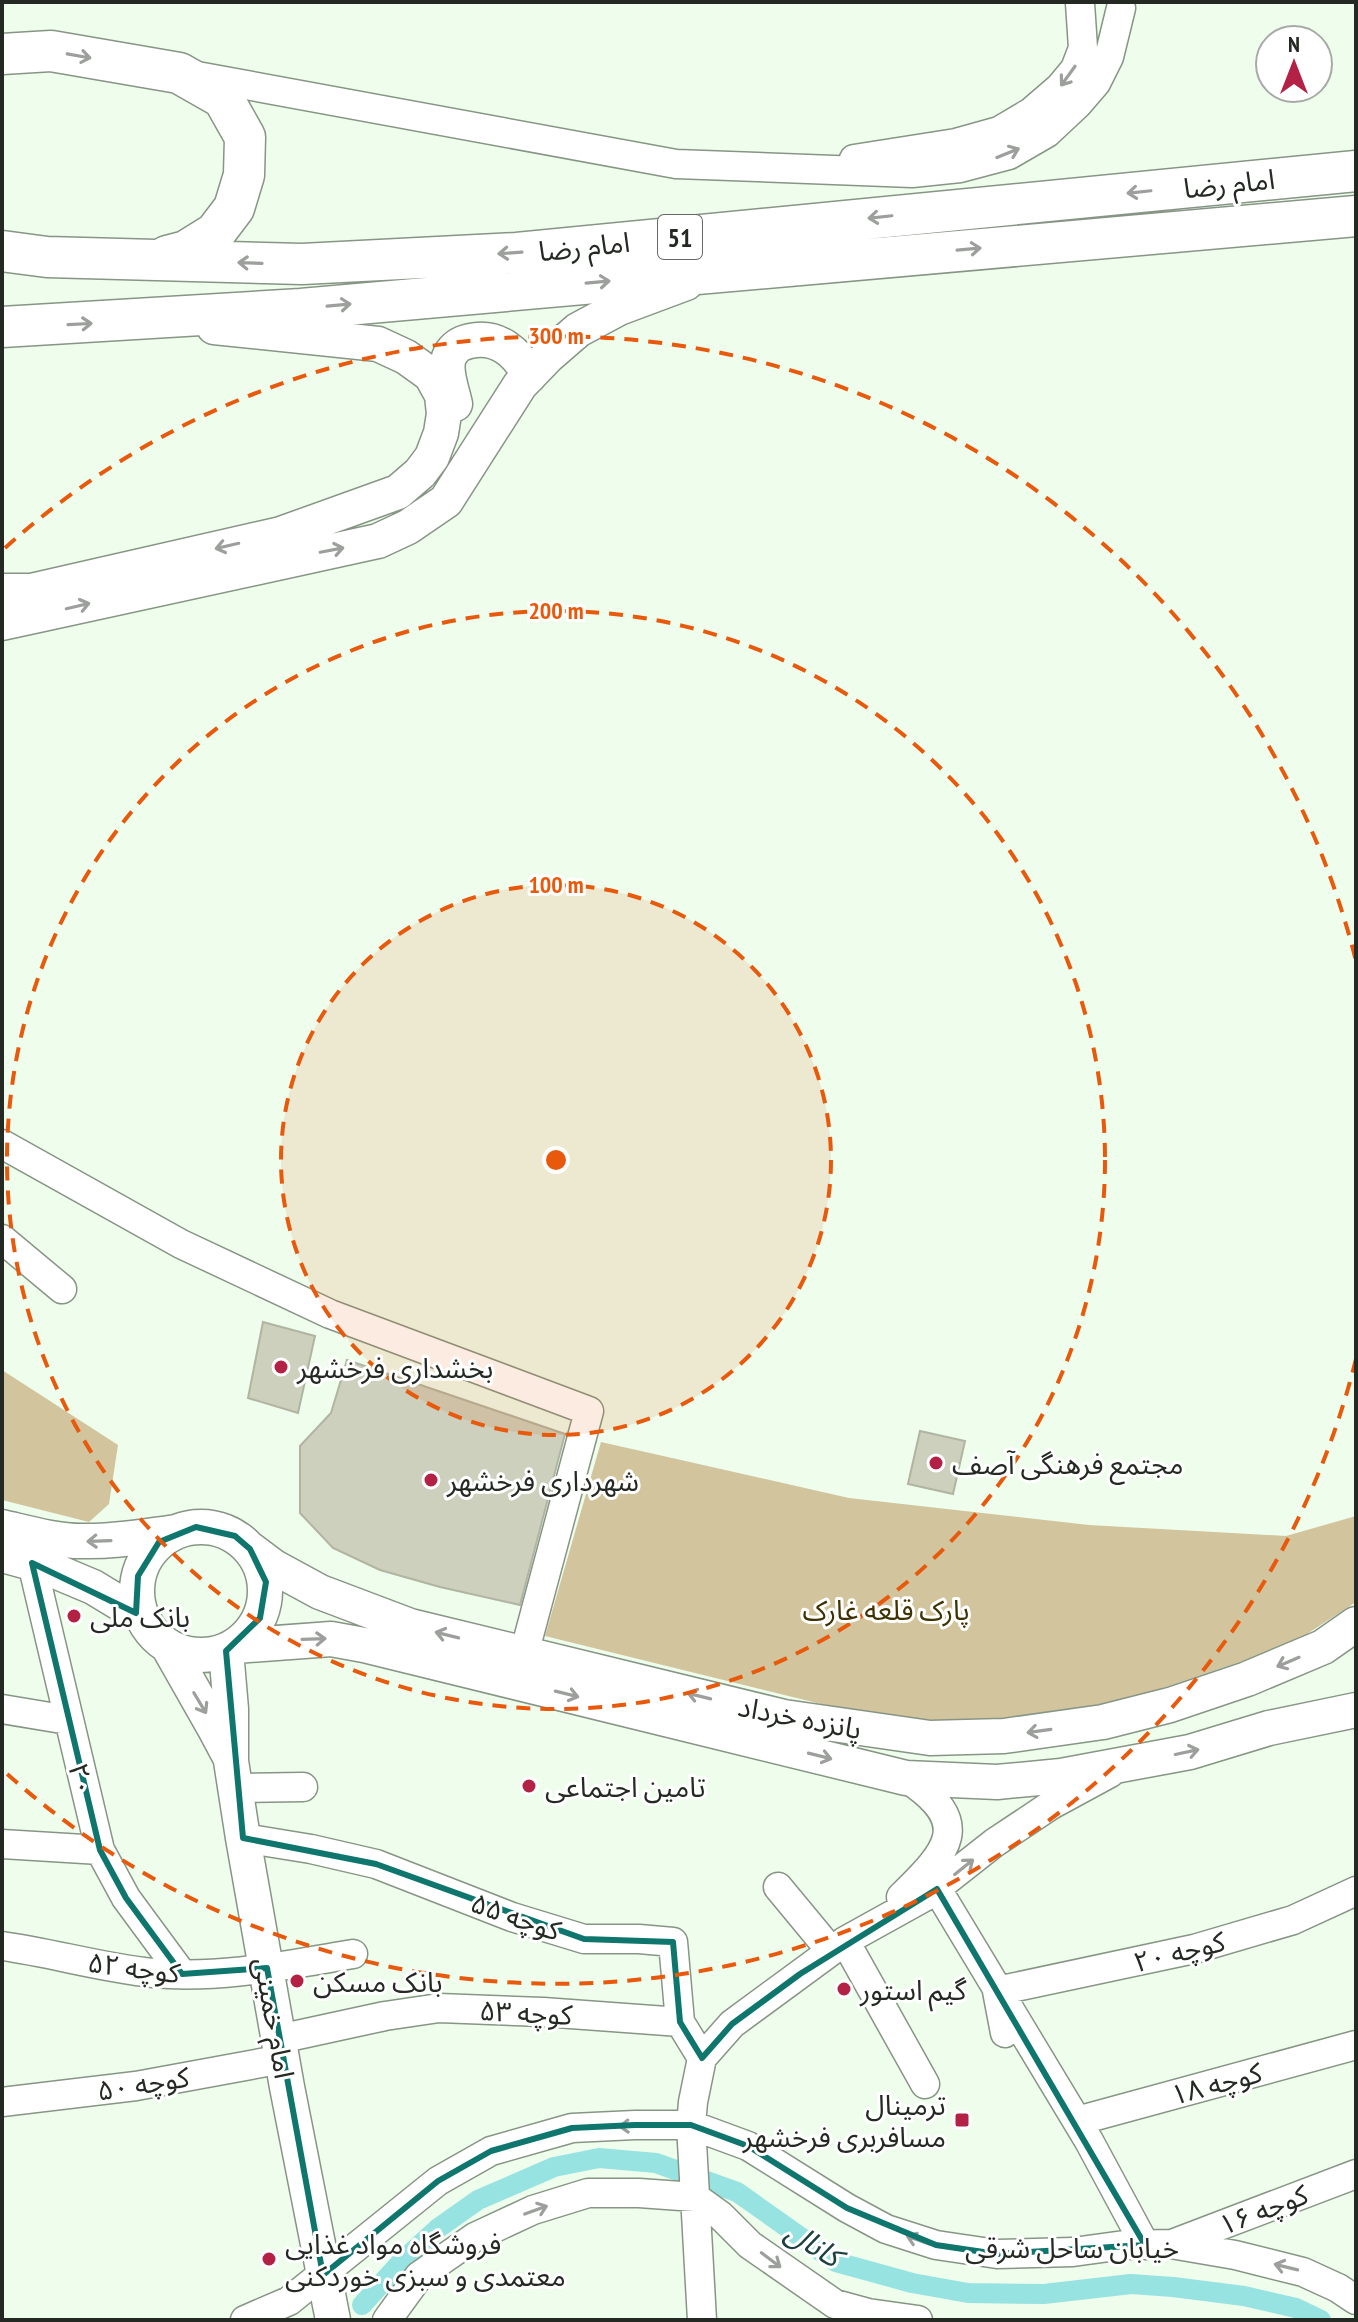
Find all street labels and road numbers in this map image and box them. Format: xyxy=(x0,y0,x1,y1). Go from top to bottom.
street label: امام رضا xyxy=(1181,160,1277,209)
road number: 51 xyxy=(658,215,702,259)
street label: امام رضا xyxy=(536,223,632,272)
street label: پانزده خرداد xyxy=(735,1687,865,1747)
street label: ۲۰ xyxy=(60,1759,104,1799)
street label: کوچه ۵۵ xyxy=(466,1883,566,1949)
street label: کوچه ۲۰ xyxy=(1129,1922,1229,1980)
street label: کوچه ۵۲ xyxy=(86,1943,183,1991)
street label: امام خمینی xyxy=(243,1955,304,2082)
street label: کوچه ۵۳ xyxy=(479,1991,574,2033)
street label: کوچه ۱۸ xyxy=(1166,2053,1266,2113)
street label: کوچه ۵۰ xyxy=(94,2057,192,2109)
street label: کوچه ۱۶ xyxy=(1213,2175,1313,2243)
street label: خیابان ساحل شرقی xyxy=(965,2229,1179,2266)

